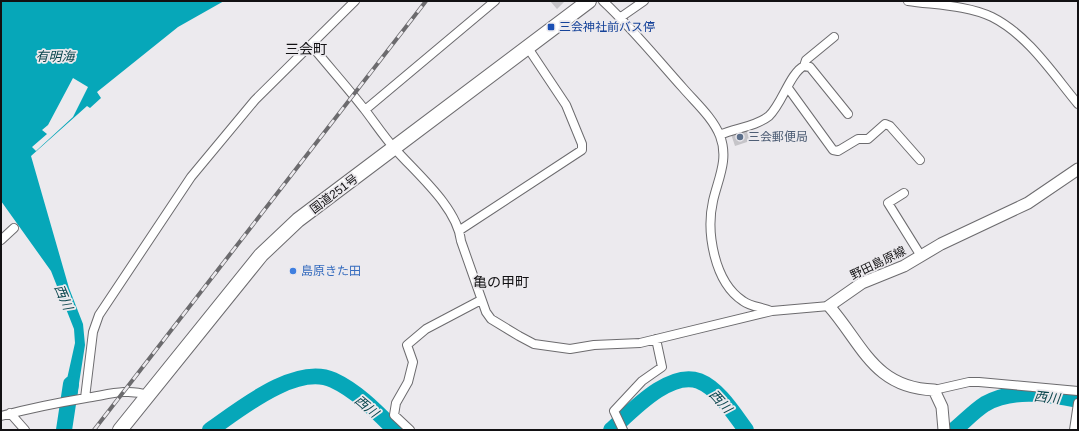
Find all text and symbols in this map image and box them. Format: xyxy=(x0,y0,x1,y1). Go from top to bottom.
place label: 三会神社前バス停 xyxy=(559,20,655,34)
marker: 三会神社前バス停 xyxy=(546,22,556,32)
district label: 三会町 xyxy=(285,41,327,57)
water label: 有明海 xyxy=(35,49,76,64)
place label: 三会郵便局 xyxy=(748,130,808,144)
marker: 三会郵便局 xyxy=(735,132,745,142)
street label: 国道251号 xyxy=(307,172,361,216)
street label: 野田島原線 xyxy=(848,244,908,282)
place label: 島原きた田 xyxy=(301,264,361,278)
marker: 島原きた田 xyxy=(288,266,298,276)
district label: 亀の甲町 xyxy=(473,274,529,290)
water label: 西川 xyxy=(52,282,76,314)
water label: 西川 xyxy=(706,387,736,417)
water label: 西川 xyxy=(1033,389,1063,407)
water label: 西川 xyxy=(352,392,383,422)

